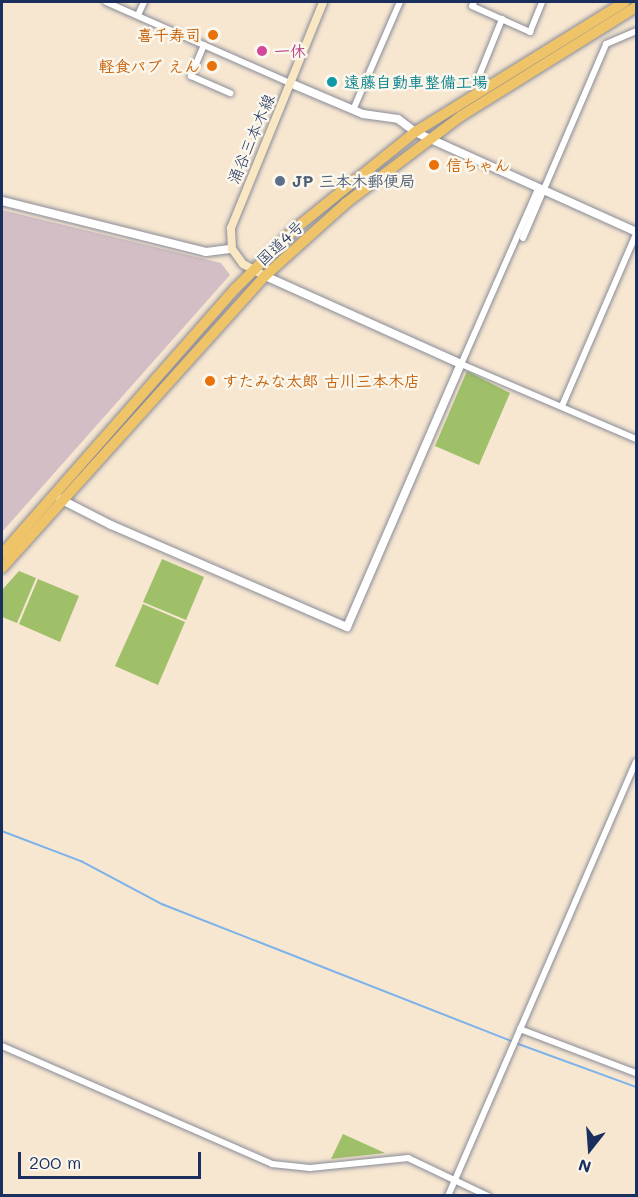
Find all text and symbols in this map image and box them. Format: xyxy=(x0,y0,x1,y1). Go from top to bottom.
place label: 喜千寿司 xyxy=(137,25,201,45)
marker: 喜千寿司 xyxy=(206,28,220,42)
place label: 一休 xyxy=(274,41,306,61)
marker: 一休 xyxy=(255,44,269,58)
place label: 軽食パブ えん xyxy=(98,56,200,76)
marker: 軽食パブ えん xyxy=(205,59,219,73)
place label: 遠藤自動車整備工場 xyxy=(344,72,488,92)
marker: 遠藤自動車整備工場 xyxy=(325,75,339,89)
street label: 涌谷三本木線 xyxy=(223,91,279,187)
place label: 信ちゃん xyxy=(446,155,510,175)
marker: 信ちゃん xyxy=(427,158,441,172)
place label: JP 三本木郵便局 xyxy=(292,171,415,191)
marker: JP 三本木郵便局 xyxy=(273,174,287,188)
street label: 国道4号 xyxy=(252,216,308,270)
place label: すたみな太郎 古川三本木店 xyxy=(222,371,420,391)
marker: すたみな太郎 古川三本木店 xyxy=(203,374,217,388)
north arrow xyxy=(560,1119,620,1179)
scale bar xyxy=(21,1140,204,1178)
text: 200 m xyxy=(29,1150,81,1174)
text: N xyxy=(576,1155,593,1179)

